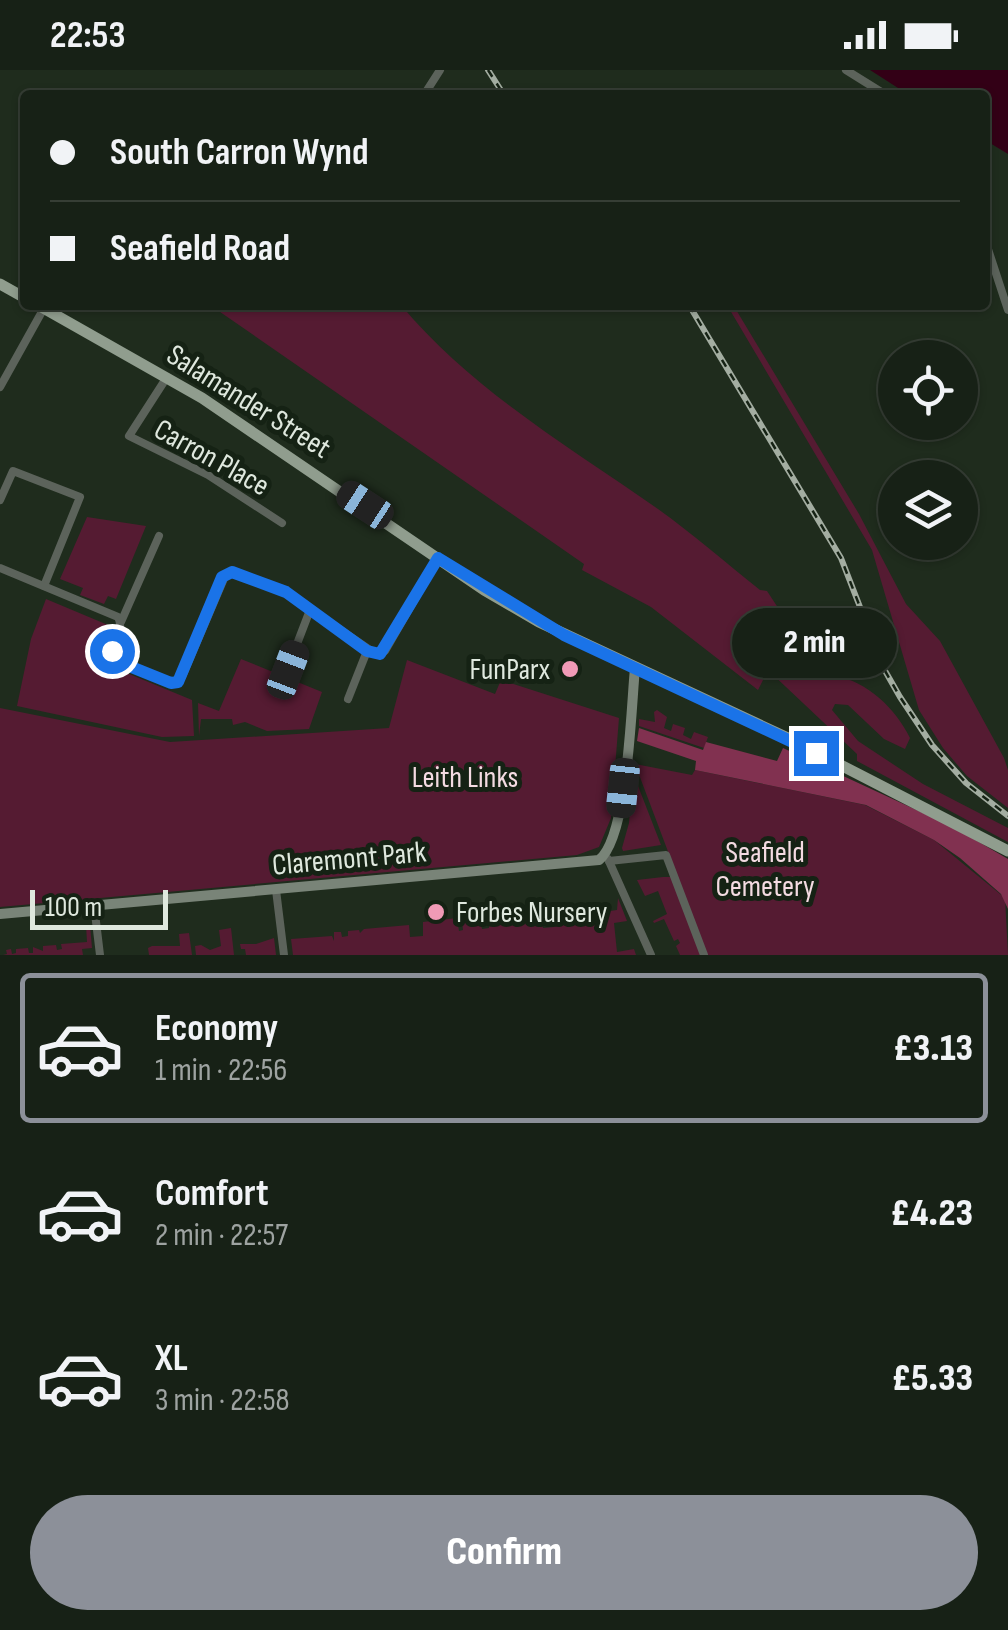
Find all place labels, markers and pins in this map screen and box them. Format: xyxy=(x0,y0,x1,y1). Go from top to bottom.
place label: FunParx xyxy=(469,652,550,688)
marker: FunParx xyxy=(559,658,581,680)
place label: Forbes Nursery xyxy=(456,895,608,931)
marker: Forbes Nursery xyxy=(425,901,447,923)

